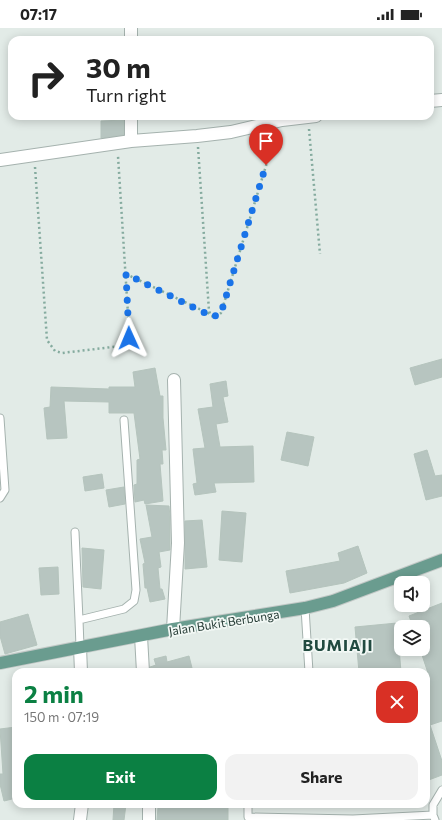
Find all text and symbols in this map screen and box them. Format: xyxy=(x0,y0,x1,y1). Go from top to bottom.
text: 07:17 xyxy=(20,5,57,23)
text: 30 m xyxy=(86,50,151,84)
icon: right xyxy=(20,52,72,104)
text: Turn right xyxy=(86,84,166,106)
pin xyxy=(249,124,283,165)
icon: arrive xyxy=(255,130,277,152)
position arrow xyxy=(108,317,150,359)
map controls xyxy=(394,576,430,656)
button: sound xyxy=(394,576,430,612)
street label: Jalan Bukit Berbunga xyxy=(168,606,280,639)
button: layers xyxy=(394,620,430,656)
district label: BUMIAJI xyxy=(302,635,374,654)
text: 2 min xyxy=(24,679,84,708)
button: close xyxy=(376,681,418,723)
text: 150 m · 07:19 xyxy=(24,709,99,725)
button: Exit xyxy=(24,754,217,800)
button: Share xyxy=(225,754,418,800)

